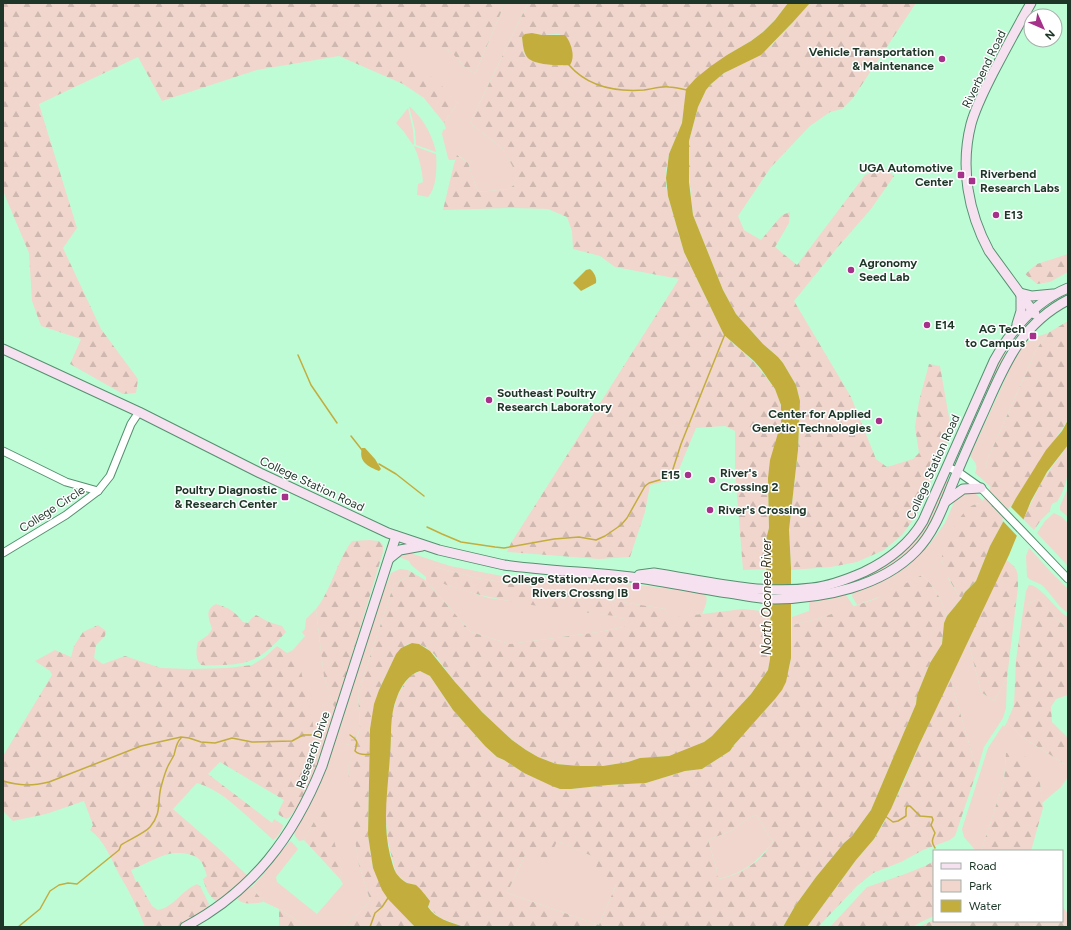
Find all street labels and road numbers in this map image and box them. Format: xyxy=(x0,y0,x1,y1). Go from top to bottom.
street label: Riverbend Road xyxy=(959,28,1009,110)
street label: College Station Road xyxy=(904,412,962,522)
street label: College Station Road xyxy=(258,454,366,514)
street label: College Circle xyxy=(17,482,88,535)
street label: Research Drive xyxy=(293,709,333,790)

